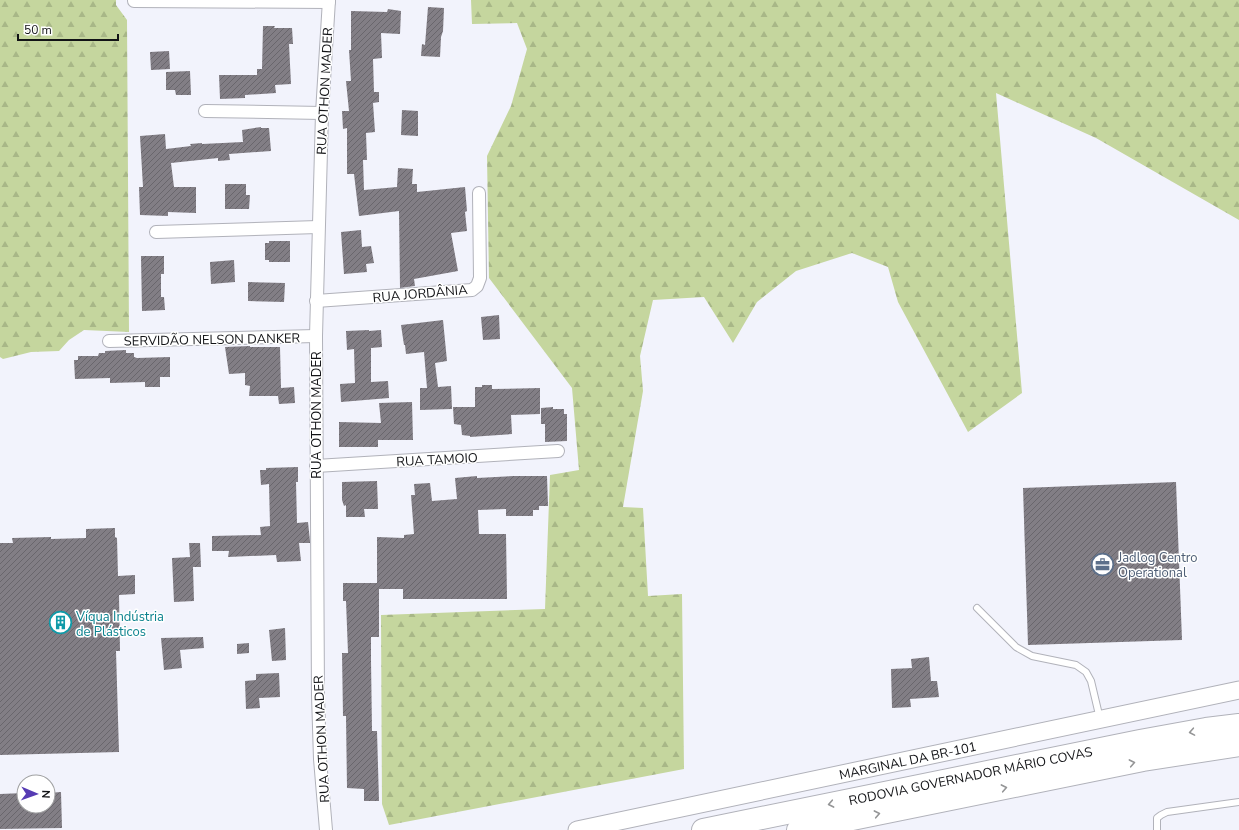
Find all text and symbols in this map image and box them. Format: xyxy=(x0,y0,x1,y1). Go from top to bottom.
scale bar xyxy=(18,16,118,42)
text: 50 m xyxy=(24,22,52,38)
street label: RUA OTHON MADER xyxy=(313,27,337,155)
street label: RUA JORDÂNIA xyxy=(372,280,469,307)
street label: SERVIDÃO NELSON DANKER xyxy=(124,329,301,351)
street label: RUA OTHON MADER xyxy=(308,351,326,479)
street label: RUA TAMOIO xyxy=(396,449,478,471)
place label: Jadlog Centro Operational xyxy=(1117,549,1198,582)
office icon: Jadlog Centro Operational xyxy=(1089,551,1115,577)
place label: Víqua Indústria de Plásticos xyxy=(75,608,164,641)
building icon: Víqua Indústria de Plásticos xyxy=(47,610,73,636)
street label: RUA OTHON MADER xyxy=(310,675,334,803)
one-way arrow xyxy=(1189,727,1195,735)
street label: MARGINAL DA BR-101 xyxy=(837,738,978,784)
street label: RODOVIA GOVERNADOR MÁRIO COVAS xyxy=(847,743,1094,810)
one-way arrow xyxy=(1129,759,1135,767)
north arrow xyxy=(16,774,56,814)
one-way arrow xyxy=(1001,785,1008,793)
text: N xyxy=(38,790,53,799)
one-way arrow xyxy=(828,799,834,808)
one-way arrow xyxy=(874,810,880,819)

